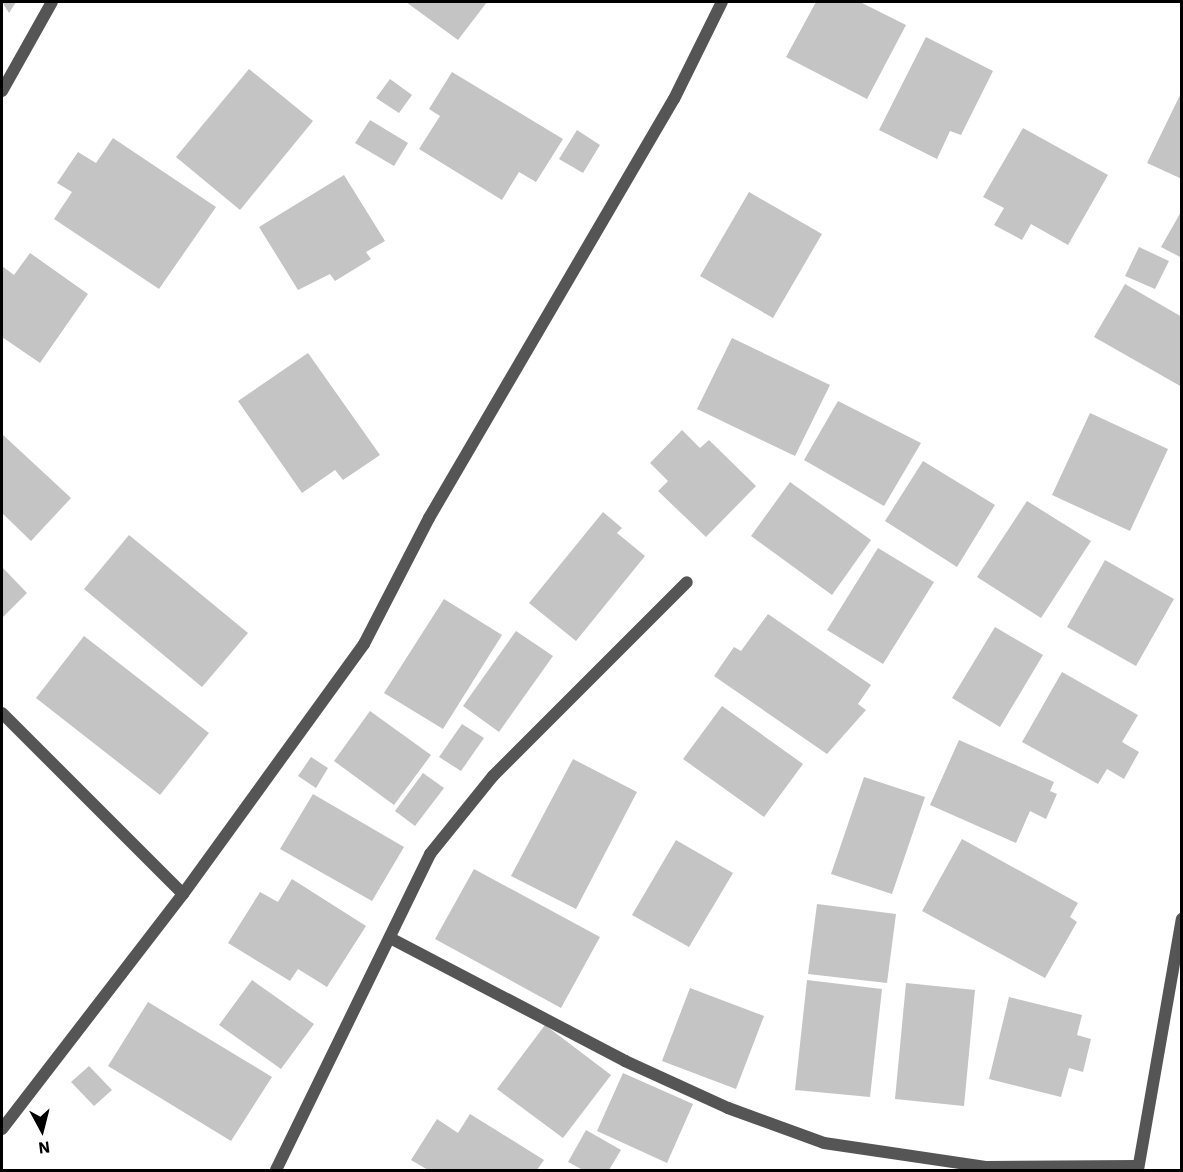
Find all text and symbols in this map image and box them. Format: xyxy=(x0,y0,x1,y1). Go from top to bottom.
north arrow xyxy=(12,1100,72,1160)
text: N xyxy=(37,1137,51,1158)

